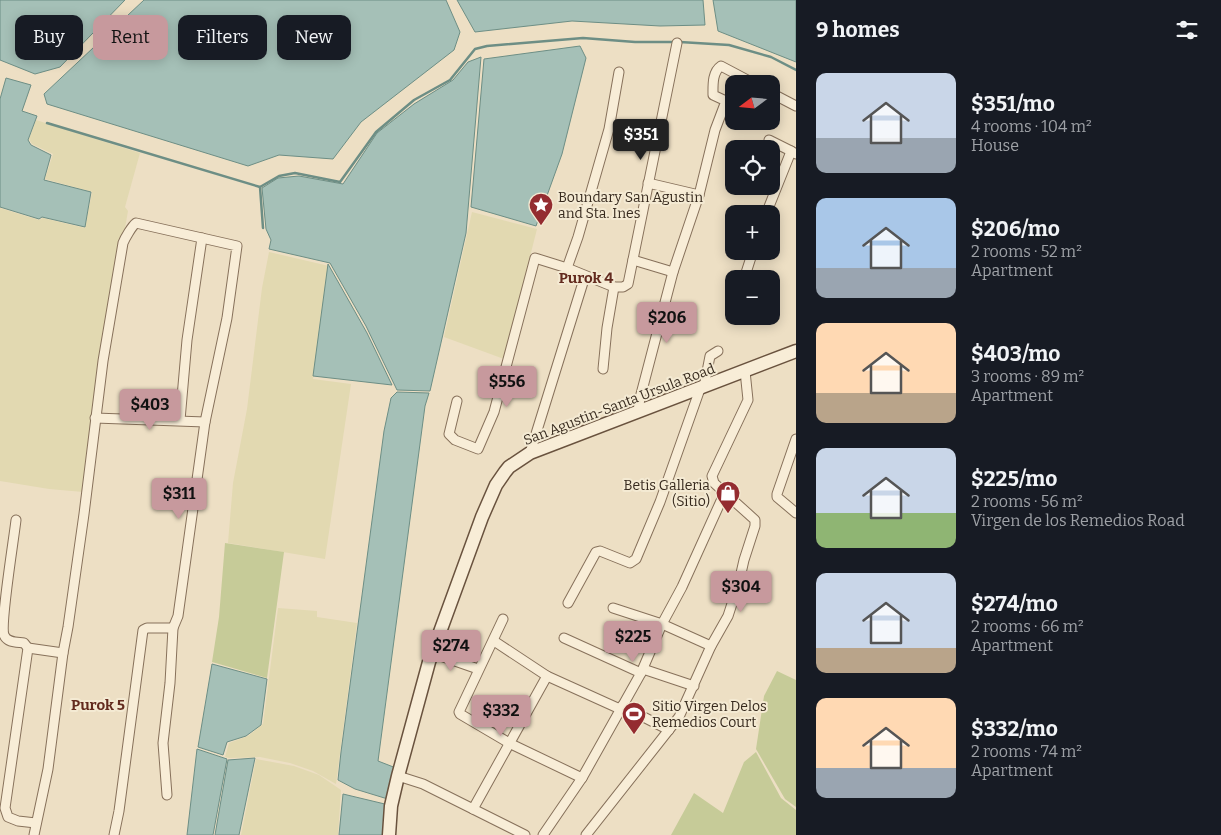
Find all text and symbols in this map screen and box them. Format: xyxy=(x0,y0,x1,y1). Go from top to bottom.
chip: Buy xyxy=(15,15,83,60)
chip: Rent xyxy=(93,15,168,60)
chip: Filters xyxy=(178,15,267,60)
chip: New xyxy=(277,15,351,60)
icon: filters xyxy=(1173,16,1201,44)
text: 9 homes xyxy=(816,17,900,43)
north arrow xyxy=(725,75,780,130)
map controls xyxy=(725,75,780,325)
text: $351/mo xyxy=(971,91,1055,117)
icon: home xyxy=(856,93,916,153)
text: 4 rooms · 104 m² xyxy=(971,117,1092,136)
pin: $351 xyxy=(611,119,671,161)
text: $351 xyxy=(624,125,658,144)
text: House xyxy=(971,136,1019,155)
button: locate xyxy=(725,140,780,195)
place label: Boundary San Agustin and Sta. Ines xyxy=(558,189,703,222)
place icon: Boundary San Agustin and Sta. Ines xyxy=(528,192,554,226)
button: + xyxy=(725,205,780,260)
text: $206/mo xyxy=(971,216,1060,242)
icon: home xyxy=(856,218,916,278)
text: 2 rooms · 52 m² xyxy=(971,242,1082,261)
text: Apartment xyxy=(971,261,1053,280)
district label: Purok 4 xyxy=(559,269,613,287)
button: − xyxy=(725,270,780,325)
pin: $206 xyxy=(637,302,697,344)
text: $206 xyxy=(648,308,686,327)
text: $403/mo xyxy=(971,341,1060,367)
icon: home xyxy=(856,343,916,403)
street label: San Agustin-Santa Ursula Road xyxy=(521,360,717,449)
pin: $556 xyxy=(477,366,537,408)
text: 3 rooms · 89 m² xyxy=(971,367,1084,386)
text: $556 xyxy=(489,372,525,391)
text: Apartment xyxy=(971,386,1053,405)
pin: $403 xyxy=(120,388,180,431)
text: $403 xyxy=(131,395,169,414)
text: $225/mo xyxy=(971,466,1057,492)
icon: home xyxy=(856,468,916,528)
place label: Betis Galleria (Sitio) xyxy=(624,477,710,510)
pin: $311 xyxy=(149,478,209,520)
shop icon: Betis Galleria (Sitio) xyxy=(715,480,741,514)
text: $311 xyxy=(163,484,195,503)
text: 2 rooms · 56 m² xyxy=(971,492,1083,511)
text: Virgen de los Remedios Road xyxy=(971,511,1185,530)
pin: $304 xyxy=(711,570,771,613)
text: $304 xyxy=(722,577,760,596)
text: $274/mo xyxy=(971,591,1058,617)
icon: home xyxy=(856,593,916,653)
text: 2 rooms · 66 m² xyxy=(971,617,1084,636)
pin: $225 xyxy=(603,620,663,663)
text: $225 xyxy=(615,627,651,646)
pin: $274 xyxy=(421,630,481,672)
text: $274 xyxy=(433,636,469,655)
text: Apartment xyxy=(971,636,1053,655)
pin: $332 xyxy=(471,694,531,737)
district label: Purok 5 xyxy=(71,696,125,714)
place label: Sitio Virgen Delos Remedios Court xyxy=(652,698,767,731)
text: $332 xyxy=(483,701,519,720)
sports icon: Sitio Virgen Delos Remedios Court xyxy=(621,701,647,735)
text: $332/mo xyxy=(971,716,1058,742)
icon: home xyxy=(856,718,916,778)
text: 2 rooms · 74 m² xyxy=(971,742,1082,761)
text: Apartment xyxy=(971,761,1053,780)

